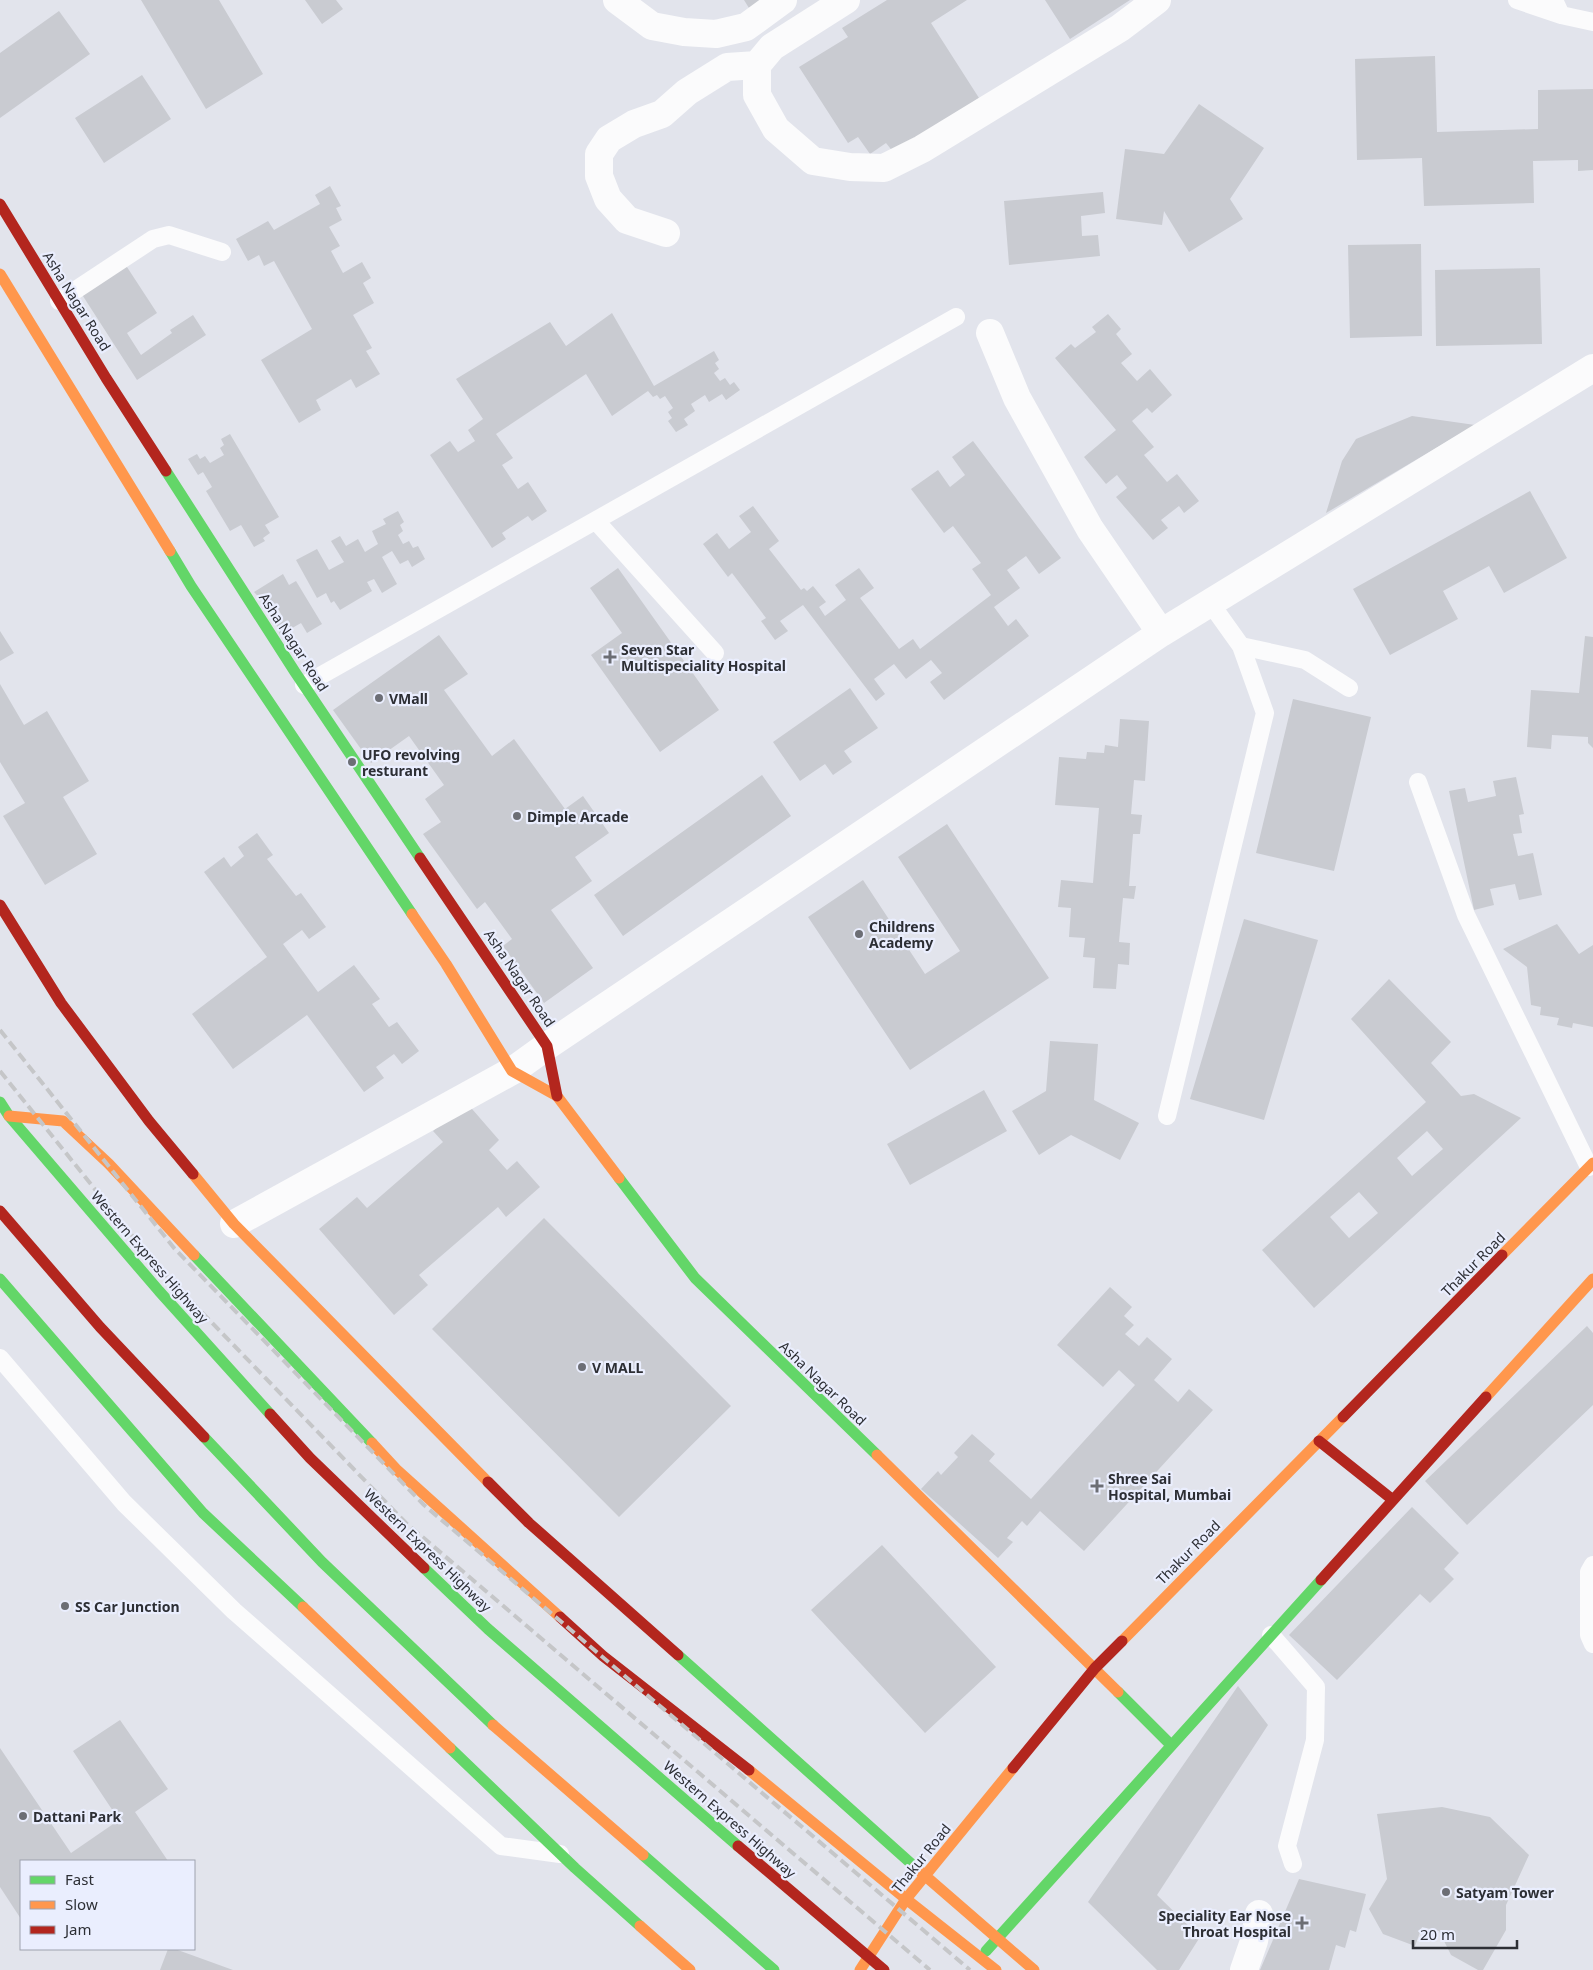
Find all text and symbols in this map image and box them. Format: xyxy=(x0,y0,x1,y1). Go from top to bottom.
street label: Asha Nagar Road xyxy=(39,248,115,354)
street label: Asha Nagar Road xyxy=(255,589,333,695)
place label: Seven Star Multispeciality Hospital xyxy=(621,640,786,675)
marker: Seven Star Multispeciality Hospital xyxy=(603,650,617,664)
place label: VMall xyxy=(389,689,428,708)
marker: VMall xyxy=(373,692,385,704)
place label: UFO revolving resturant xyxy=(362,745,460,780)
marker: UFO revolving resturant xyxy=(346,756,358,768)
place label: Dimple Arcade xyxy=(527,807,629,826)
marker: Dimple Arcade xyxy=(511,810,523,822)
place label: Childrens Academy xyxy=(869,917,935,952)
street label: Asha Nagar Road xyxy=(480,926,560,1030)
marker: Childrens Academy xyxy=(853,928,865,940)
street label: Western Express Highway xyxy=(87,1187,213,1328)
street label: Thakur Road xyxy=(1437,1228,1509,1300)
street label: Asha Nagar Road xyxy=(775,1337,871,1429)
place label: V MALL xyxy=(592,1358,643,1377)
marker: V MALL xyxy=(576,1361,588,1373)
place label: Shree Sai Hospital, Mumbai xyxy=(1108,1469,1231,1504)
marker: Shree Sai Hospital, Mumbai xyxy=(1090,1479,1104,1493)
street label: Western Express Highway xyxy=(360,1484,496,1616)
street label: Thakur Road xyxy=(1152,1516,1224,1588)
place label: SS Car Junction xyxy=(75,1597,180,1616)
marker: SS Car Junction xyxy=(59,1600,71,1612)
street label: Western Express Highway xyxy=(660,1756,801,1882)
place label: Dattani Park xyxy=(33,1807,121,1826)
marker: Dattani Park xyxy=(17,1810,29,1822)
street label: Thakur Road xyxy=(887,1820,955,1896)
legend xyxy=(20,1860,195,1950)
text: Fast xyxy=(65,1869,94,1889)
place label: Satyam Tower xyxy=(1456,1883,1555,1902)
marker: Satyam Tower xyxy=(1440,1886,1452,1898)
text: Slow xyxy=(65,1894,98,1914)
place label: Speciality Ear Nose Throat Hospital xyxy=(1159,1906,1291,1941)
marker: Speciality Ear Nose Throat Hospital xyxy=(1295,1916,1309,1930)
scale bar xyxy=(1413,1918,1517,1950)
text: Jam xyxy=(63,1919,92,1939)
text: 20 m xyxy=(1420,1924,1455,1944)

